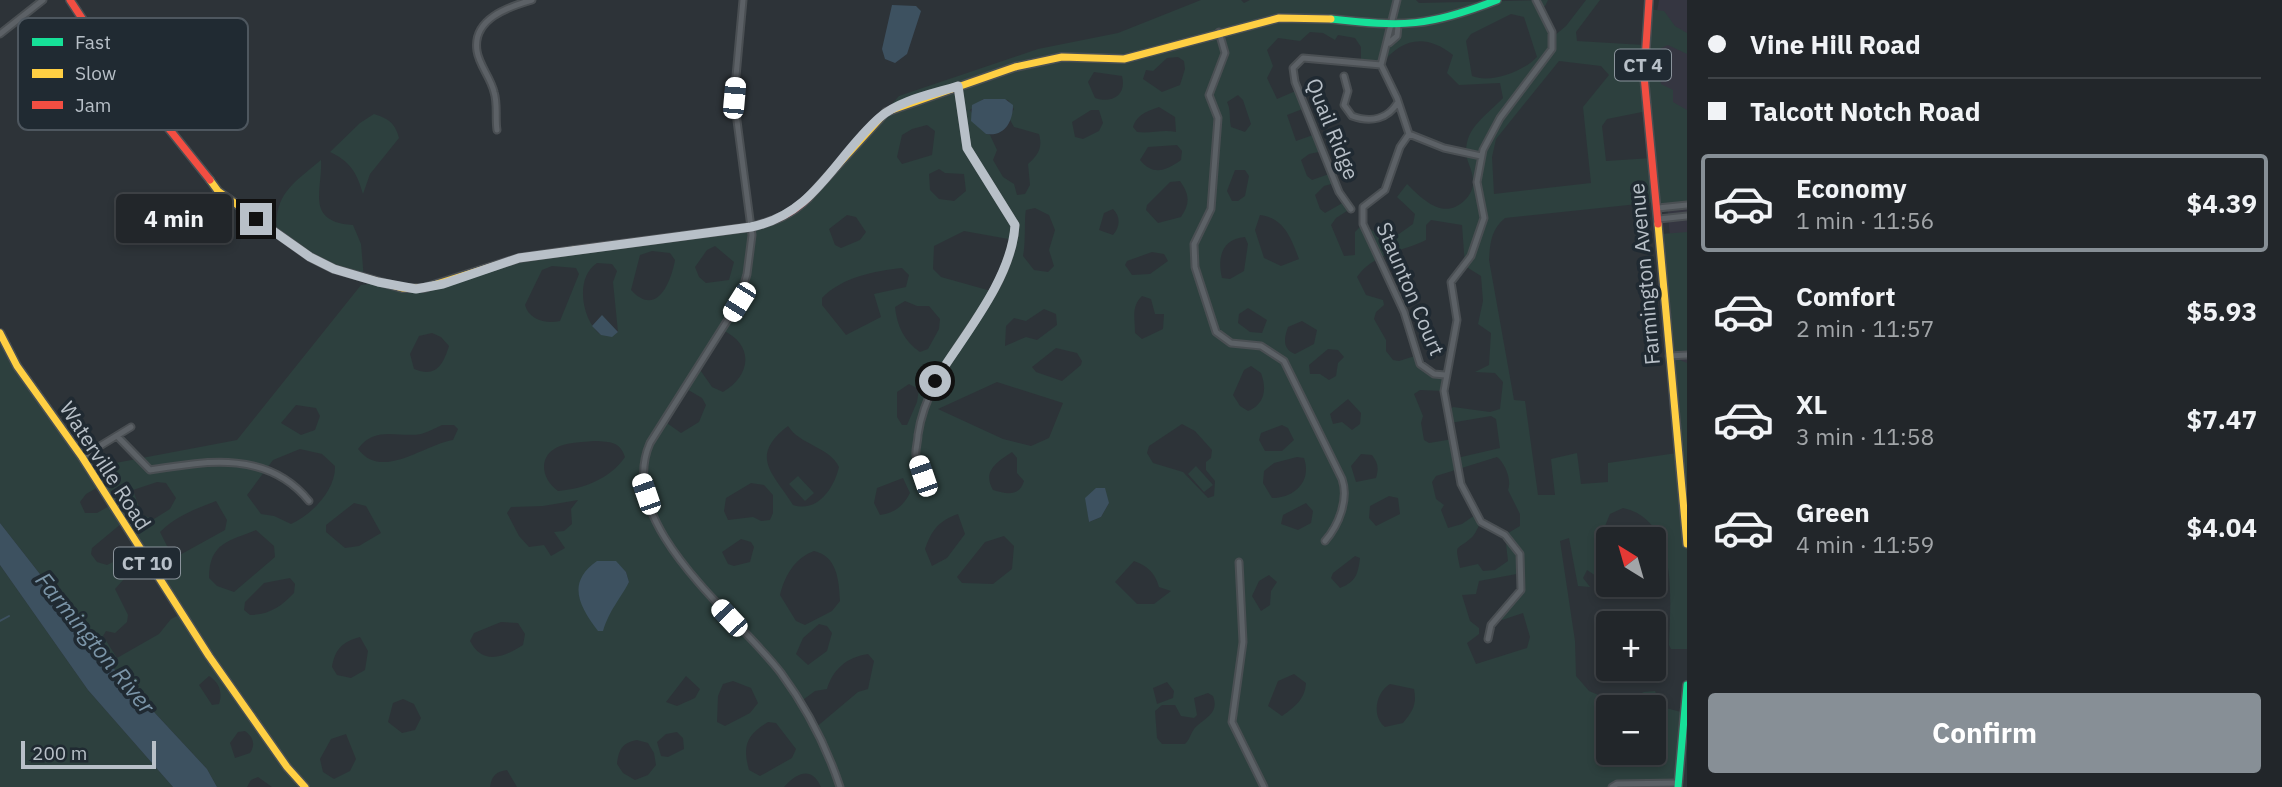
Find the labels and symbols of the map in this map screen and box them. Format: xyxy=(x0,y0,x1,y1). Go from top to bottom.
legend xyxy=(18,18,248,130)
text: Fast xyxy=(75,30,111,54)
road number: CT 4 xyxy=(1615,50,1671,80)
text: Slow xyxy=(75,61,116,85)
street label: Quail Ridge xyxy=(1300,74,1366,184)
car xyxy=(722,76,747,120)
text: Jam xyxy=(75,93,111,117)
street label: Farmington Avenue xyxy=(1622,182,1666,366)
callout: 4 min xyxy=(116,194,232,244)
route end xyxy=(240,203,272,235)
street label: Staunton Court xyxy=(1370,218,1452,360)
car xyxy=(719,279,760,325)
route start xyxy=(919,365,951,397)
street label: Waterville Road xyxy=(54,396,158,535)
car xyxy=(907,453,940,499)
car xyxy=(630,471,663,517)
north arrow xyxy=(1596,527,1666,597)
road number: CT 10 xyxy=(114,548,180,578)
water label: Farmington River xyxy=(29,565,162,720)
car xyxy=(707,595,752,641)
scale bar xyxy=(21,738,156,770)

